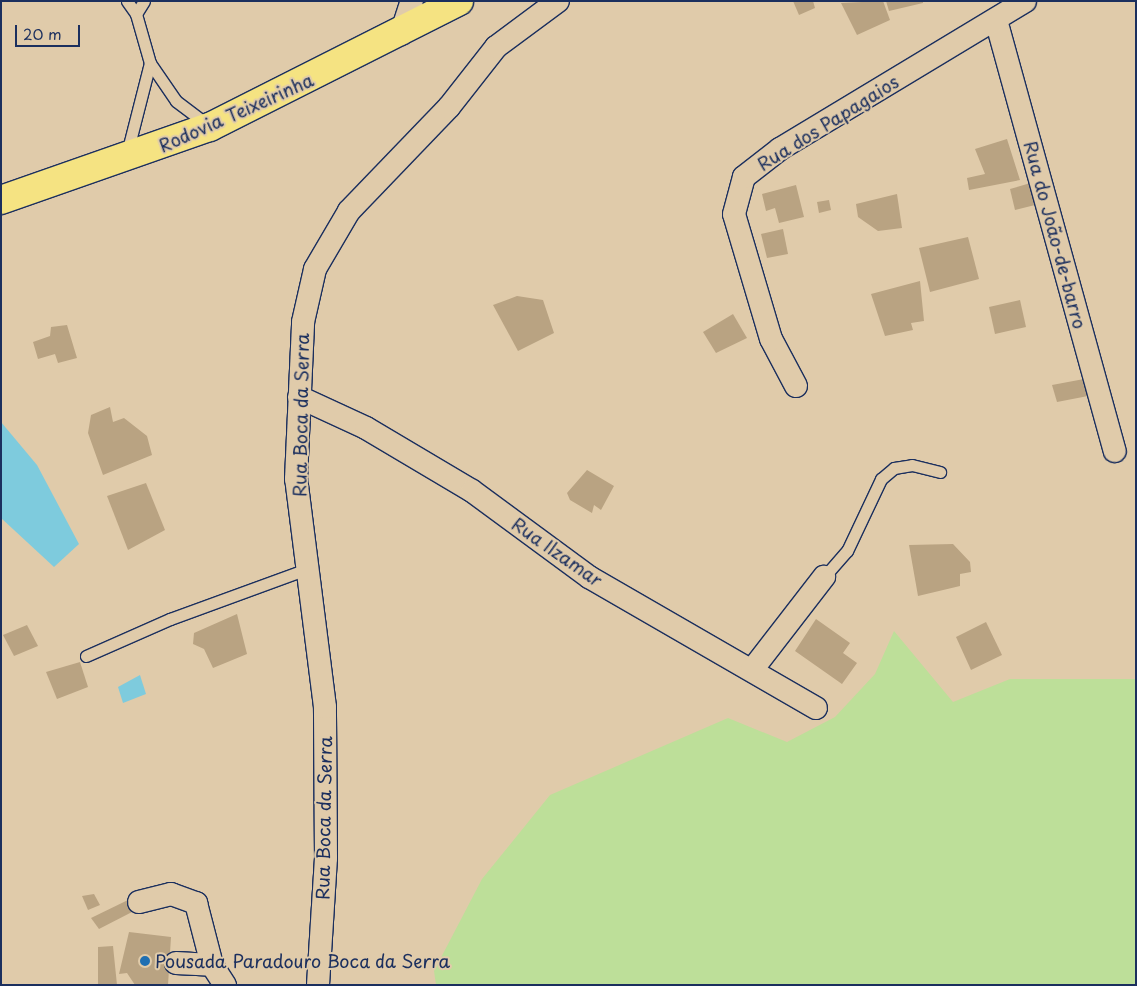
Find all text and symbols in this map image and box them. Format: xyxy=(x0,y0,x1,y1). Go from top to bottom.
scale bar xyxy=(18,15,82,47)
text: 20 m xyxy=(23,22,62,45)
street label: Rodovia Teixeirinha xyxy=(155,69,317,157)
street label: Rua dos Papagaios xyxy=(753,71,903,175)
street label: Rua do João-de-barro xyxy=(1020,139,1090,331)
street label: Rua Boca da Serra xyxy=(289,333,313,497)
street label: Rua Ilzamar xyxy=(507,513,607,591)
street label: Rua Boca da Serra xyxy=(312,736,336,900)
place label: Pousada Paradouro Boca da Serra xyxy=(155,950,451,972)
marker: Pousada Paradouro Boca da Serra xyxy=(139,955,151,967)

